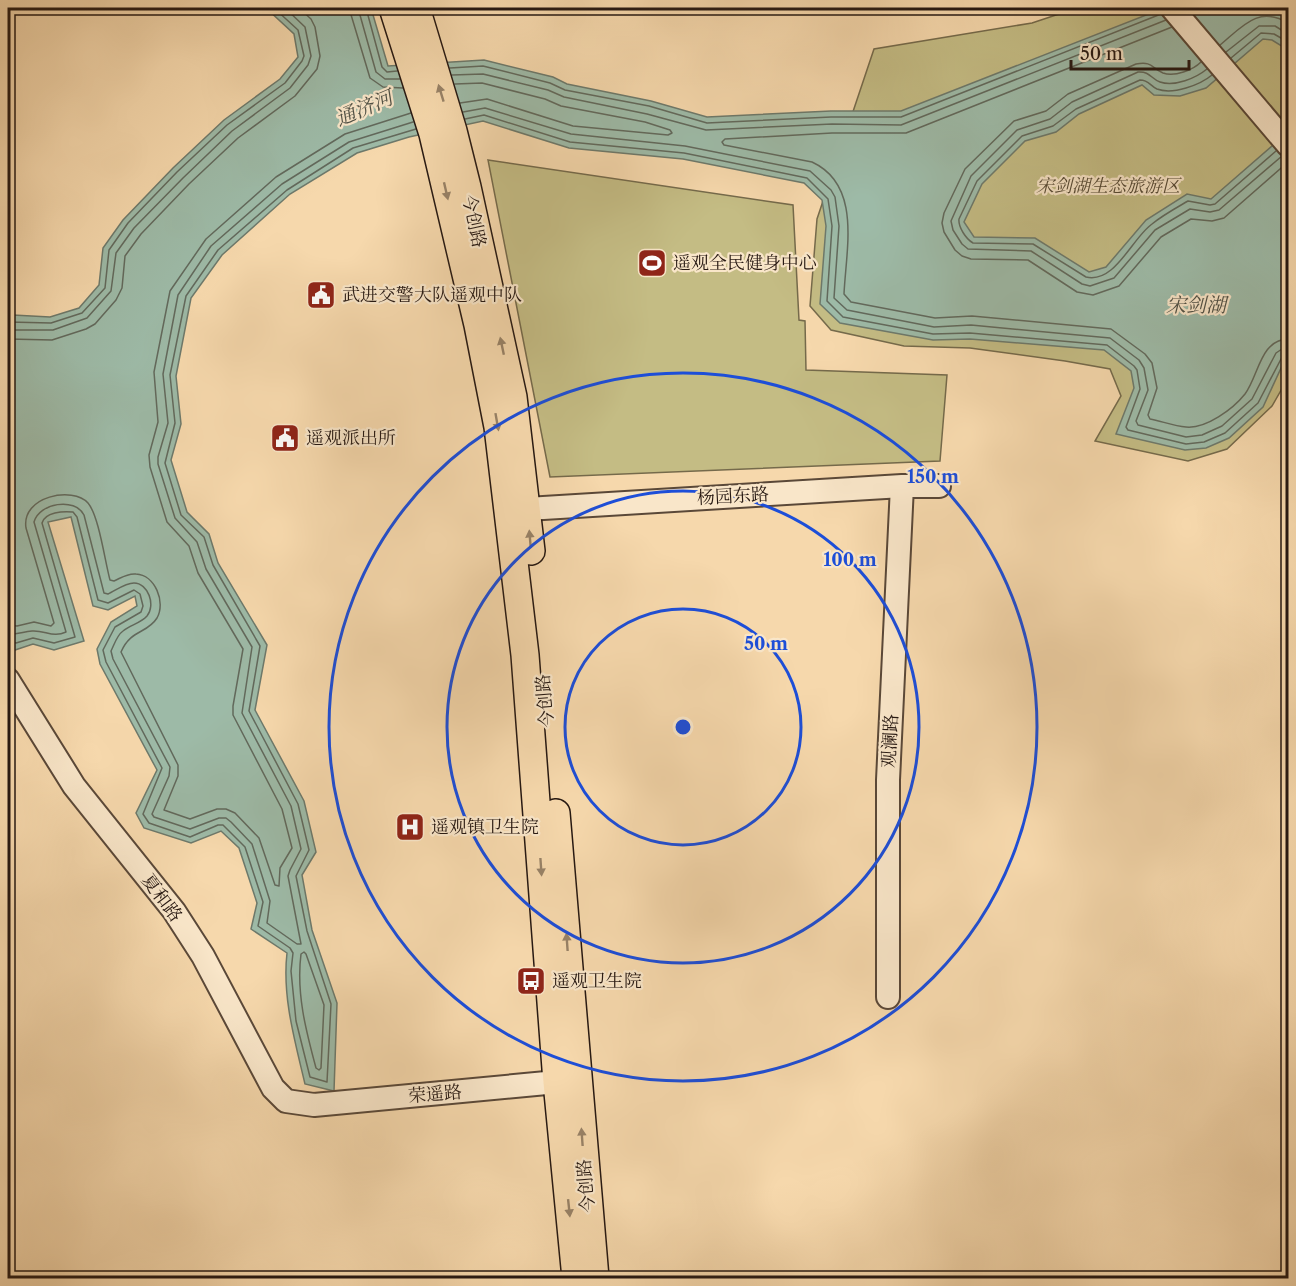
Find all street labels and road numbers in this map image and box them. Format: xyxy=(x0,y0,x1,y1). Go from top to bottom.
street label: 今创路 xyxy=(458,192,490,250)
street label: 杨园东路 xyxy=(696,483,770,509)
street label: 今创路 xyxy=(532,673,558,729)
street label: 观澜路 xyxy=(878,713,902,769)
street label: 夏和路 xyxy=(137,870,187,926)
street label: 荣遥路 xyxy=(407,1081,463,1107)
street label: 今创路 xyxy=(573,1158,599,1214)

